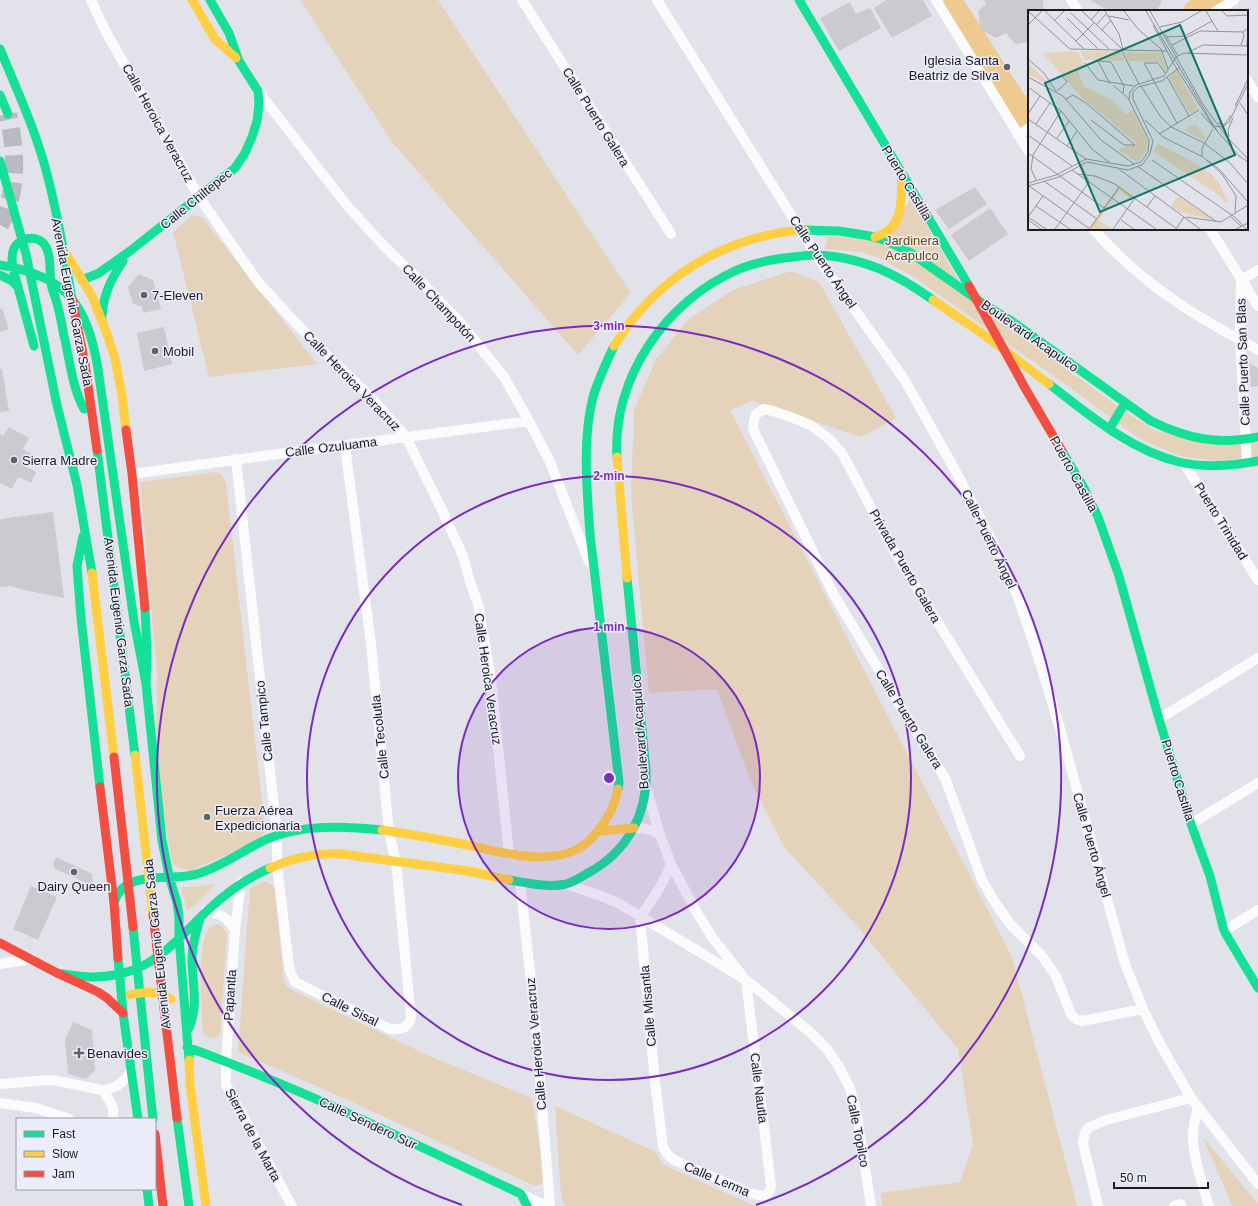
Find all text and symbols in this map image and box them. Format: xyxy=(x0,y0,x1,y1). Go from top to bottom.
inset map xyxy=(1028,10,1248,230)
place label: Iglesia Santa Beatriz de Silva xyxy=(909,53,1000,83)
street label: Calle Heroica Veracruz xyxy=(119,61,197,185)
marker: Iglesia Santa Beatriz de Silva xyxy=(1002,62,1012,72)
street label: Calle Puerto Galera xyxy=(559,65,633,170)
street label: Puerto Castilla xyxy=(879,143,936,224)
street label: Calle Chiltepec xyxy=(157,165,235,232)
street label: Calle Puerto Ángel xyxy=(786,213,860,311)
street label: Avenida Eugenio Garza Sada xyxy=(48,217,96,388)
park label: Jardinera Acapulco xyxy=(885,233,940,263)
street label: Calle Champotón xyxy=(399,261,479,345)
place label: 7-Eleven xyxy=(152,288,203,303)
marker: 7-Eleven xyxy=(139,290,149,300)
street label: Boulevard Acapulco xyxy=(979,297,1081,375)
street label: Calle Puerto San Blas xyxy=(1233,298,1253,426)
text: 3 min xyxy=(593,319,625,333)
street label: Calle Heroica Veracruz xyxy=(300,328,404,434)
place label: Mobil xyxy=(163,344,194,359)
marker: Mobil xyxy=(150,346,160,356)
street label: Puerto Castilla xyxy=(1047,433,1101,515)
street label: Calle Ozuluama xyxy=(284,434,379,460)
place label: Sierra Madre xyxy=(22,453,97,468)
marker: Sierra Madre xyxy=(9,455,19,465)
text: 2 min xyxy=(593,469,625,483)
street label: Puerto Trinidad xyxy=(1191,480,1251,562)
street label: Calle Puerto Ángel xyxy=(958,487,1020,591)
street label: Privada Puerto Galera xyxy=(866,507,944,626)
street label: Avenida Eugenio Garza Sada xyxy=(101,536,137,709)
street label: Calle Heroica Veracruz xyxy=(471,612,505,746)
text: 1 min xyxy=(593,620,625,634)
street label: Calle Puerto Galera xyxy=(872,667,946,772)
street label: Boulevard Acapulco xyxy=(629,674,651,790)
street label: Calle Tampico xyxy=(252,680,276,762)
street label: Calle Tecolutla xyxy=(368,694,392,780)
street label: Puerto Castilla xyxy=(1158,737,1198,823)
centre of rings xyxy=(602,771,616,785)
street label: Calle Puerto Ángel xyxy=(1070,791,1114,899)
place label: Fuerza Aérea Expedicionaria xyxy=(215,803,301,833)
marker: Fuerza Aérea Expedicionaria xyxy=(202,812,212,822)
street label: Avenida Eugenio Garza Sada xyxy=(141,857,173,1030)
marker: Dairy Queen xyxy=(69,867,79,877)
place label: Dairy Queen xyxy=(38,879,110,894)
street label: Calle Misantla xyxy=(637,964,659,1047)
street label: Papantla xyxy=(221,968,239,1021)
street label: Calle Heroica Veracruz xyxy=(523,977,549,1111)
street label: Calle Sisal xyxy=(319,989,381,1029)
place label: Benavides xyxy=(87,1046,148,1061)
marker: Benavides xyxy=(74,1048,84,1058)
street label: Calle Nautla xyxy=(747,1052,771,1125)
street label: Sierra de la Marta xyxy=(222,1086,284,1185)
street label: Calle Sendero Sur xyxy=(317,1094,420,1153)
street label: Calle Topilco xyxy=(844,1094,872,1168)
legend xyxy=(16,1118,156,1190)
text: Fast xyxy=(52,1127,76,1141)
text: Slow xyxy=(52,1147,78,1161)
street label: Calle Lerma xyxy=(682,1158,753,1200)
scale bar xyxy=(1114,1164,1208,1190)
text: Jam xyxy=(52,1167,75,1181)
text: 50 m xyxy=(1120,1171,1147,1185)

